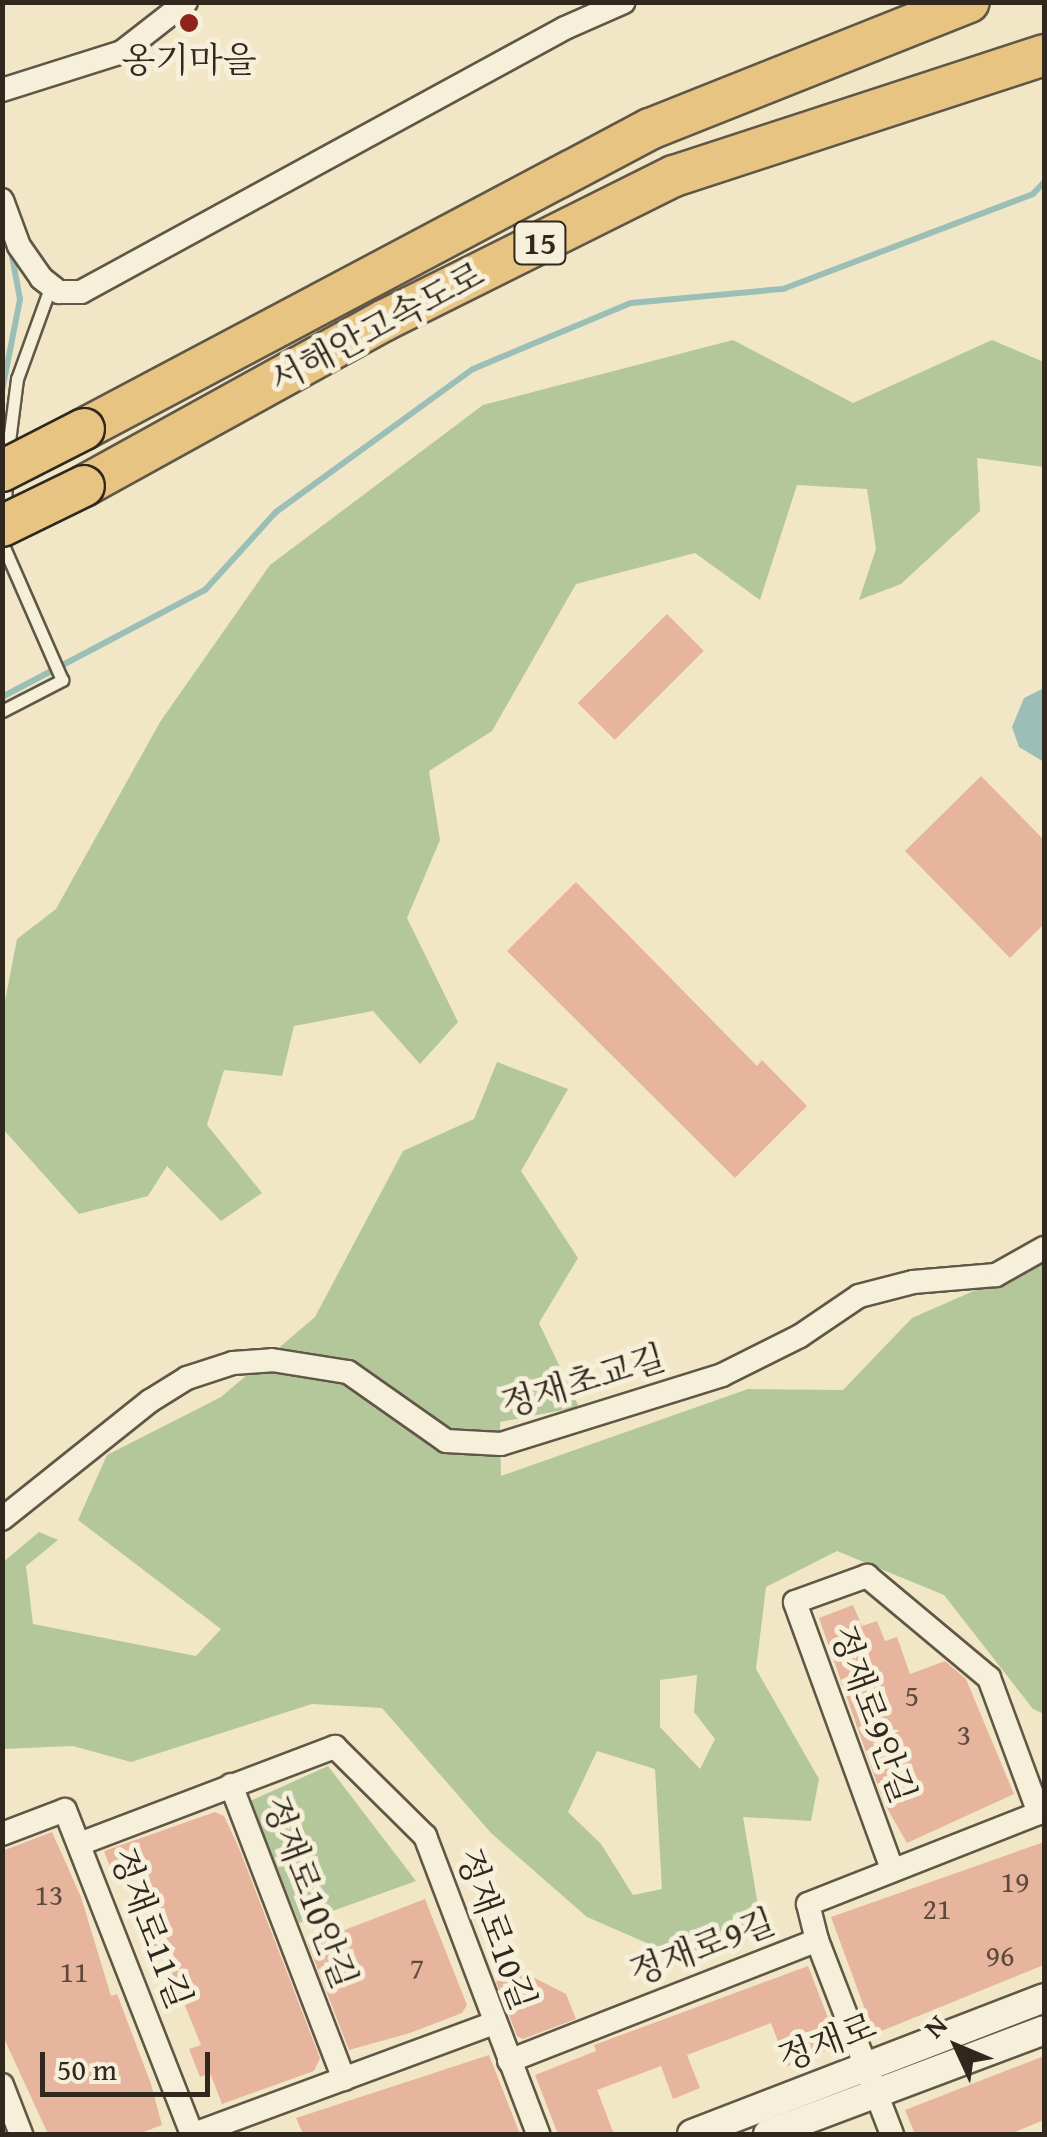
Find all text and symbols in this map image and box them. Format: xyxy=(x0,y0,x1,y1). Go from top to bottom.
marker: 옹기마을 xyxy=(178,12,200,34)
place label: 옹기마을 xyxy=(121,39,257,81)
road number: 15 xyxy=(512,216,568,270)
street label: 서해안고속도로 xyxy=(263,253,491,401)
street label: 정재초교길 xyxy=(496,1336,670,1426)
street label: 정재로9안길 xyxy=(821,1619,925,1809)
house number: 5 xyxy=(905,1677,919,1713)
house number: 3 xyxy=(957,1716,971,1752)
street label: 정재로10안길 xyxy=(254,1790,366,1994)
street label: 정재로11길 xyxy=(101,1842,201,2014)
street label: 정재로10길 xyxy=(447,1842,545,2016)
house number: 19 xyxy=(1001,1863,1029,1899)
house number: 13 xyxy=(35,1876,63,1912)
house number: 21 xyxy=(923,1890,951,1926)
street label: 정재로9길 xyxy=(623,1900,781,1994)
house number: 96 xyxy=(986,1937,1014,1973)
house number: 7 xyxy=(410,1949,424,1985)
house number: 11 xyxy=(60,1953,88,1989)
north arrow xyxy=(907,1997,1007,2097)
street label: 정재로 xyxy=(772,2004,882,2080)
text: N xyxy=(914,2005,956,2047)
scale bar xyxy=(45,2032,215,2094)
text: 50 m xyxy=(57,2047,117,2091)

